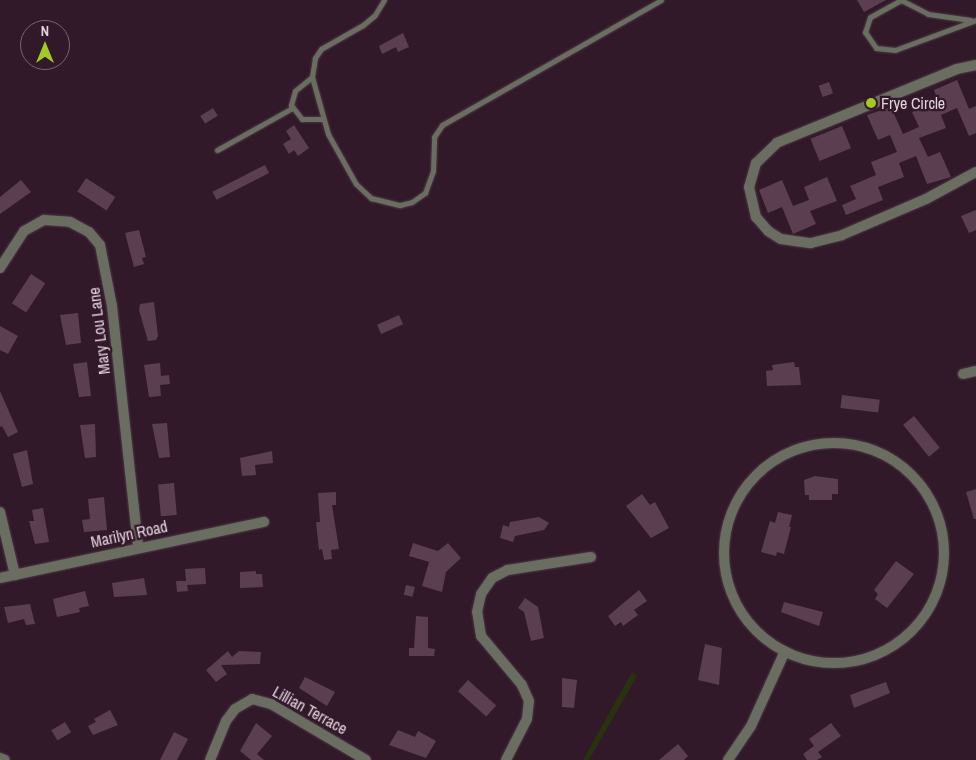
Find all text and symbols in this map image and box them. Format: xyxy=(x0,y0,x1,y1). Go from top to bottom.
north arrow xyxy=(20,20,70,70)
text: N xyxy=(41,22,49,40)
place label: Frye Circle xyxy=(881,93,945,113)
marker: Frye Circle xyxy=(865,97,877,109)
street label: Mary Lou Lane xyxy=(84,286,114,376)
street label: Marilyn Road xyxy=(89,516,169,552)
street label: Lillian Terrace xyxy=(269,682,351,738)

